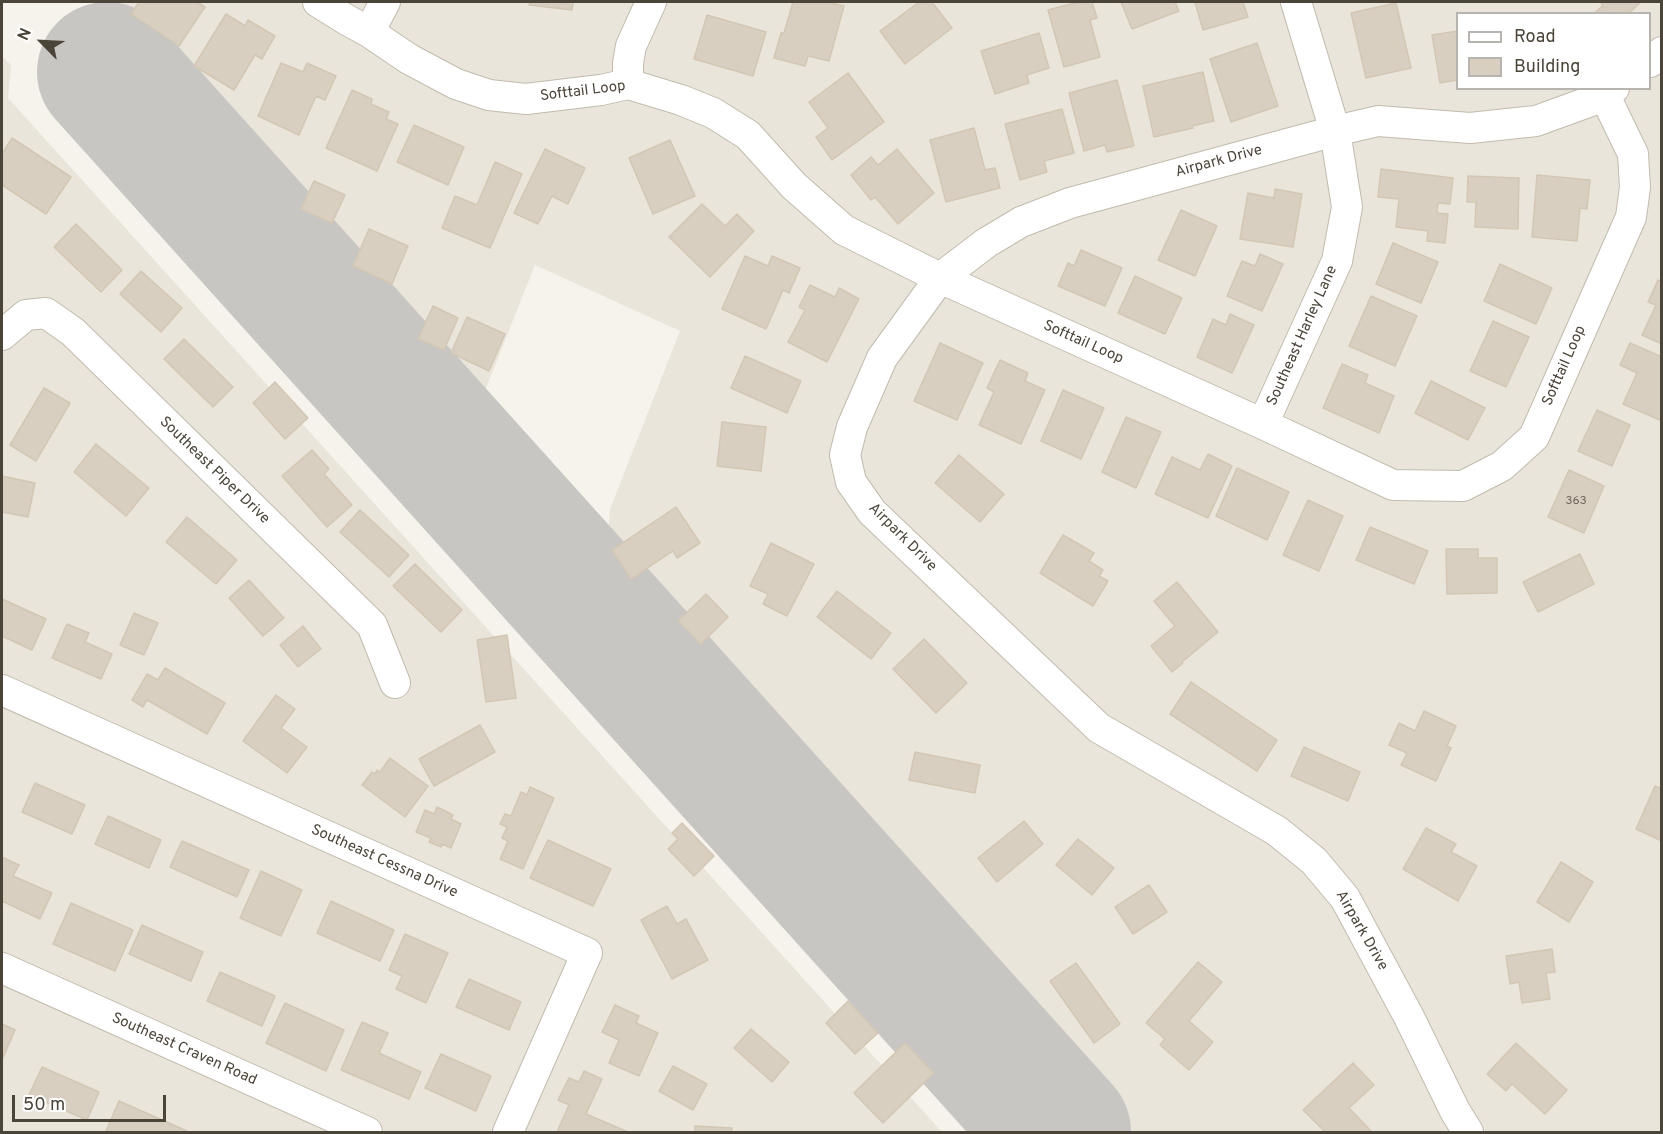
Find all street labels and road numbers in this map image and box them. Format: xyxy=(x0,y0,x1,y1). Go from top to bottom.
street label: Softtail Loop xyxy=(539,78,627,106)
street label: Airpark Drive xyxy=(1174,142,1264,182)
street label: Southeast Harley Lane xyxy=(1264,263,1342,409)
street label: Softtail Loop xyxy=(1040,317,1126,369)
street label: Softtail Loop xyxy=(1539,323,1591,409)
street label: Southeast Piper Drive xyxy=(155,414,273,528)
street label: Airpark Drive xyxy=(864,500,940,576)
street label: Southeast Cessna Drive xyxy=(308,821,460,903)
street label: Airpark Drive xyxy=(1331,888,1391,974)
street label: Southeast Craven Road xyxy=(109,1010,259,1090)

